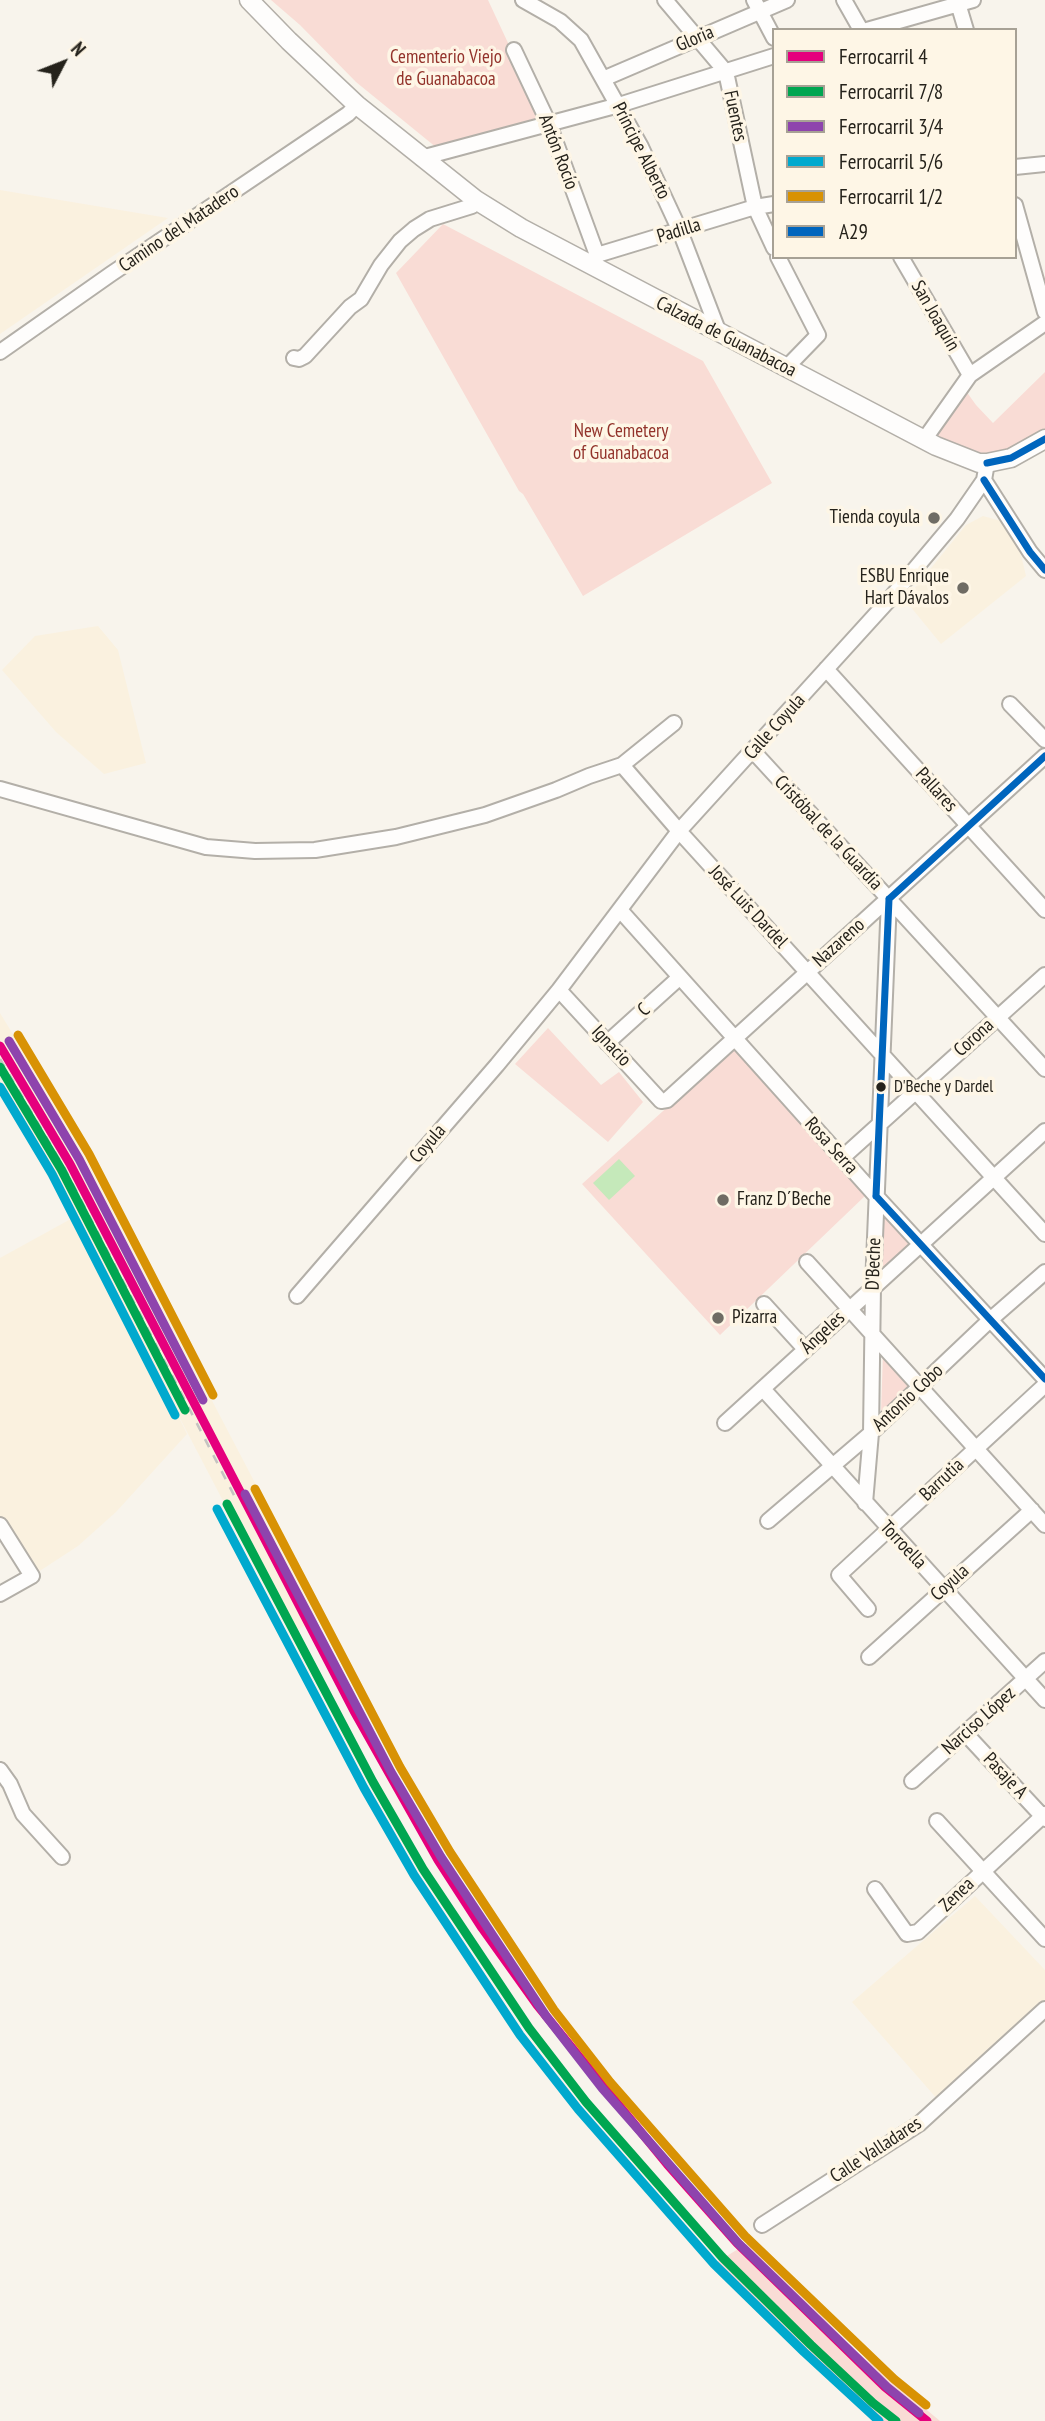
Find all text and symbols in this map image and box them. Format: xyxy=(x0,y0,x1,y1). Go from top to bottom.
street label: Gloria xyxy=(673,21,717,57)
north arrow xyxy=(28,28,98,98)
legend xyxy=(772,28,1017,259)
text: N xyxy=(66,37,91,61)
text: Ferrocarril 4 xyxy=(839,43,928,70)
park label: Cementerio Viejo de Guanabacoa xyxy=(390,47,502,91)
text: Ferrocarril 7/8 xyxy=(839,78,943,105)
street label: Fuentes xyxy=(718,88,752,144)
street label: Príncipe Alberto xyxy=(607,99,675,203)
street label: Antón Rocío xyxy=(533,111,583,193)
text: Ferrocarril 3/4 xyxy=(839,113,943,140)
text: Ferrocarril 5/6 xyxy=(839,148,943,175)
street label: Camino del Matadero xyxy=(115,180,243,278)
text: Ferrocarril 1/2 xyxy=(839,183,943,210)
street label: Padilla xyxy=(654,214,704,248)
text: A29 xyxy=(839,218,868,245)
street label: San Joaquín xyxy=(906,277,964,355)
street label: Calzada de Guanabacoa xyxy=(652,292,800,382)
park label: New Cemetery of Guanabacoa xyxy=(573,421,669,465)
place label: Tienda coyula xyxy=(829,507,920,529)
marker: Tienda coyula xyxy=(926,510,942,526)
place label: ESBU Enrique Hart Dávalos xyxy=(860,566,949,610)
marker: ESBU Enrique Hart Dávalos xyxy=(955,580,971,596)
street label: Calle Coyula xyxy=(740,690,810,764)
street label: Pallares xyxy=(910,763,962,817)
street label: Cristóbal de la Guardia xyxy=(769,771,887,895)
street label: José Luis Dardel xyxy=(704,861,792,953)
street label: Nazareno xyxy=(808,914,870,972)
street label: C xyxy=(633,999,655,1021)
street label: Corona xyxy=(949,1014,999,1062)
street label: Ignacio xyxy=(586,1021,636,1071)
place label: D'Beche y Dardel xyxy=(894,1077,993,1097)
marker: D'Beche y Dardel xyxy=(874,1080,888,1094)
street label: Rosa Serra xyxy=(800,1113,862,1179)
street label: Coyula xyxy=(405,1120,451,1168)
place label: Franz D´Beche xyxy=(737,1189,831,1211)
marker: Franz D´Beche xyxy=(715,1192,731,1208)
street label: D'Beche xyxy=(862,1237,886,1291)
place label: Pizarra xyxy=(732,1307,777,1329)
street label: Ángeles xyxy=(796,1307,850,1359)
marker: Pizarra xyxy=(710,1310,726,1326)
street label: Antonio Cobo xyxy=(868,1360,948,1436)
street label: Barrutia xyxy=(915,1454,969,1506)
street label: Torroella xyxy=(875,1516,931,1574)
street label: Coyula xyxy=(926,1560,974,1606)
street label: Narciso López xyxy=(938,1682,1020,1760)
street label: Pasaje A xyxy=(978,1748,1032,1804)
street label: Zenea xyxy=(935,1873,979,1917)
street label: Calle Valladares xyxy=(826,2112,926,2188)

